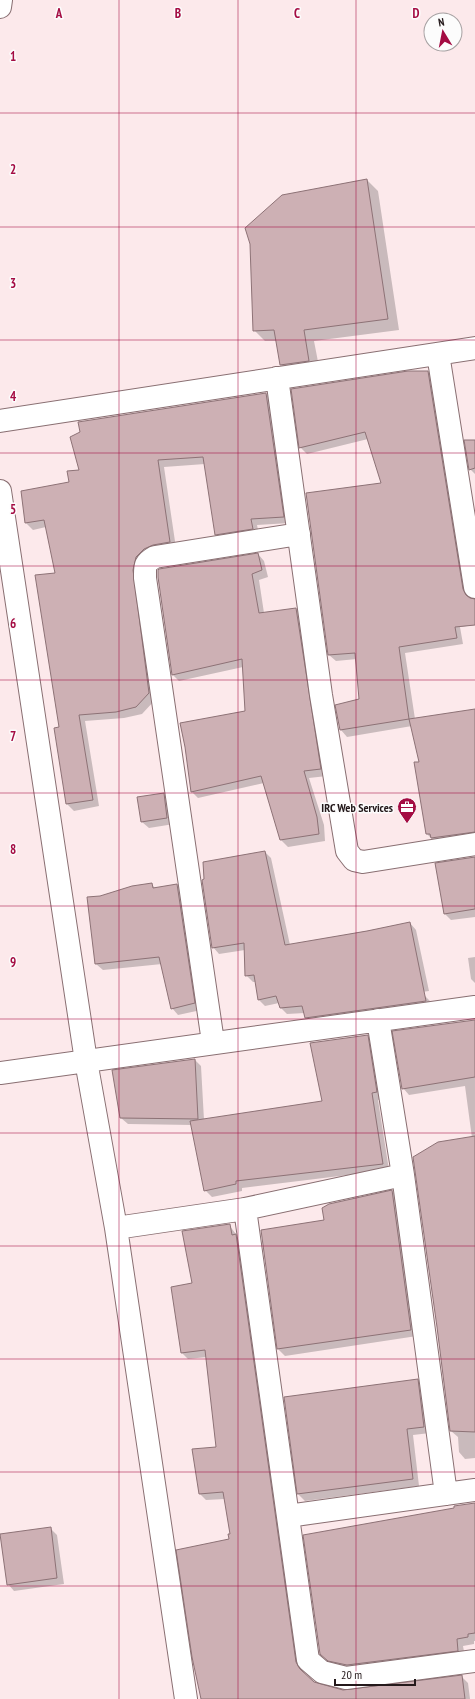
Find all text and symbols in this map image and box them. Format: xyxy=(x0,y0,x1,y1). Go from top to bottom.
text: A xyxy=(55,5,63,22)
text: B xyxy=(175,5,181,22)
text: C xyxy=(294,5,300,22)
text: D xyxy=(413,5,420,22)
north arrow xyxy=(423,12,463,52)
text: N xyxy=(437,15,445,30)
text: 1 xyxy=(10,48,16,65)
text: 2 xyxy=(10,161,16,178)
text: 3 xyxy=(10,275,16,292)
text: 4 xyxy=(10,388,17,405)
text: 5 xyxy=(10,501,16,518)
text: 6 xyxy=(10,615,16,632)
text: 7 xyxy=(10,728,16,745)
office icon: IRC Web Services xyxy=(396,796,418,824)
place label: IRC Web Services xyxy=(321,800,393,815)
text: 8 xyxy=(10,841,16,858)
text: 9 xyxy=(10,954,16,971)
scale bar xyxy=(335,1661,415,1687)
text: 20 m xyxy=(341,1667,362,1682)

